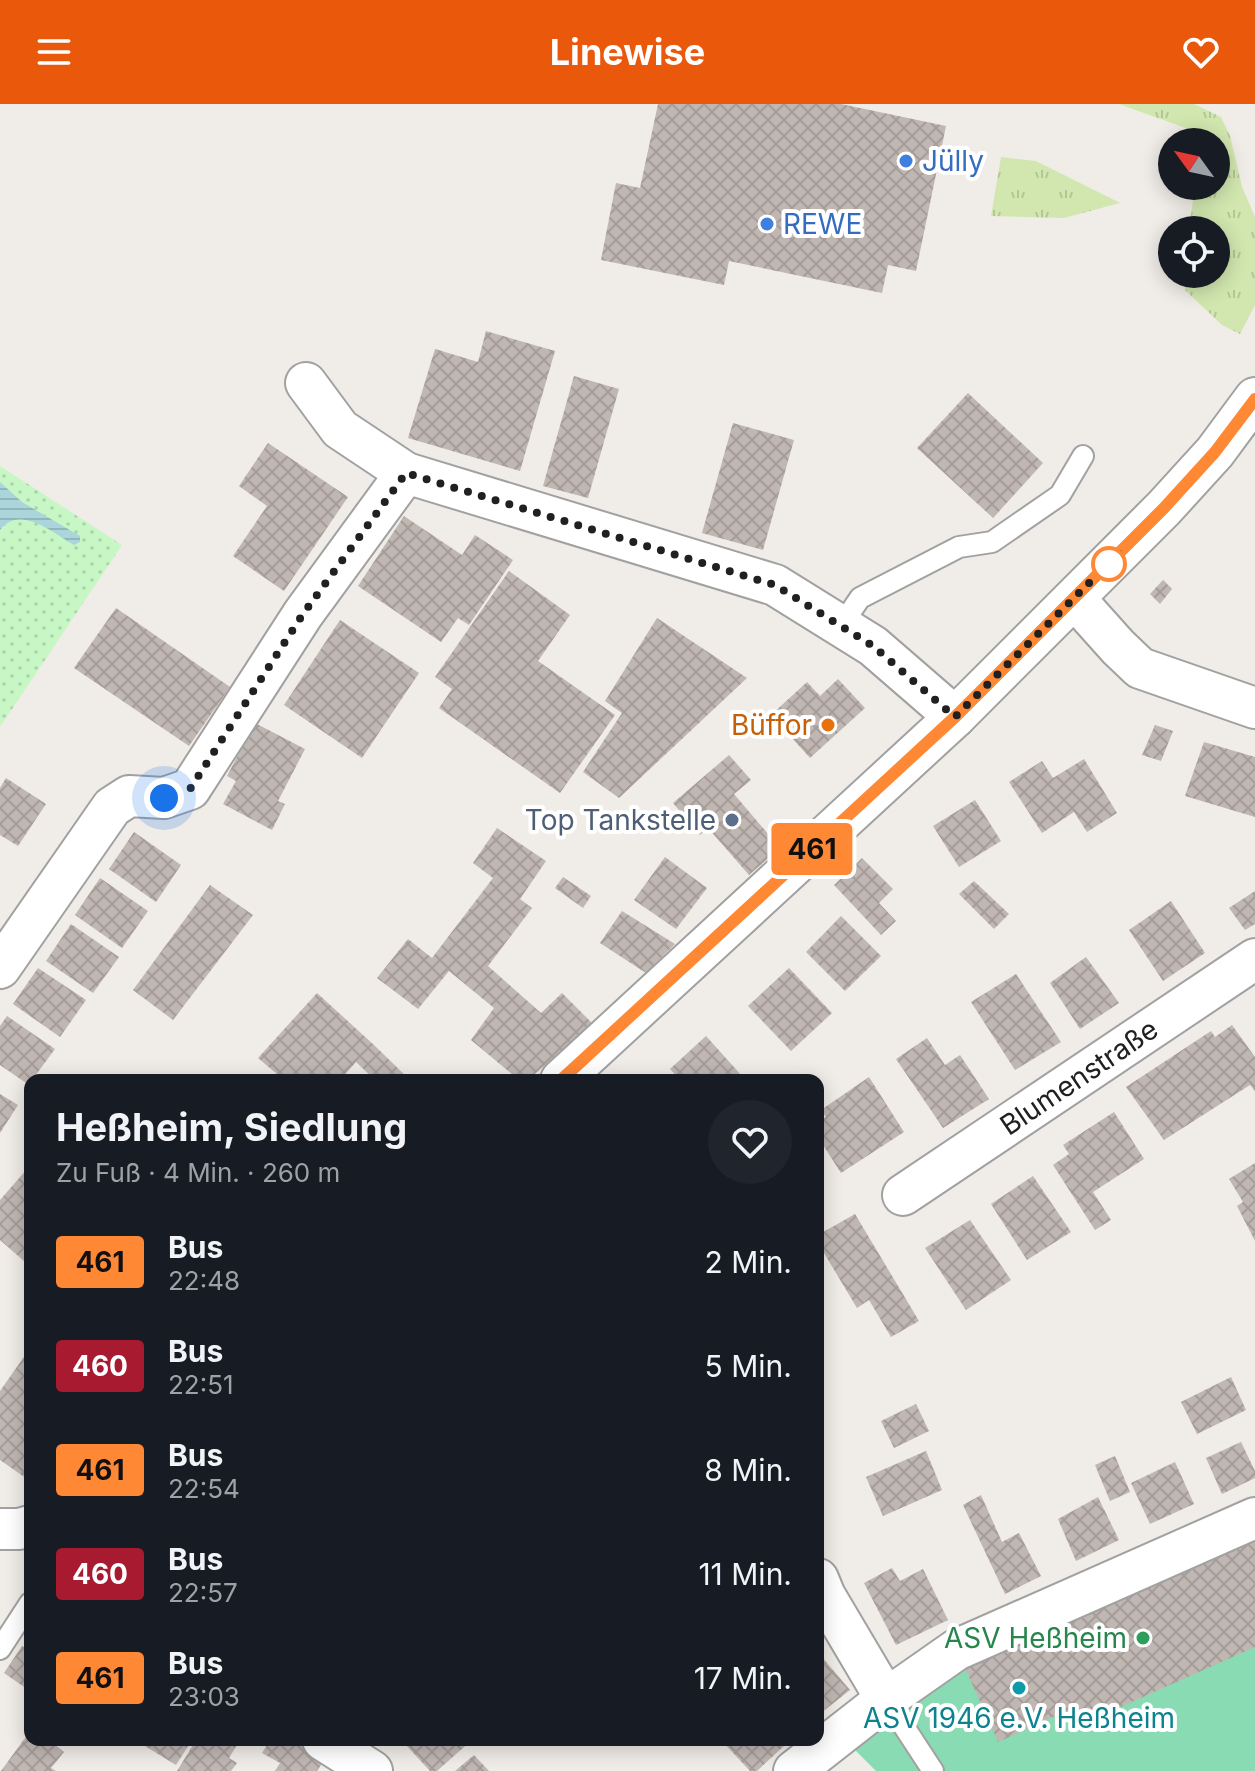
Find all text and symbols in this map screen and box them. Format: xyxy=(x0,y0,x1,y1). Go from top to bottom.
icon: menu xyxy=(32,30,76,74)
text: Linewise xyxy=(550,30,705,74)
icon: heart xyxy=(1179,30,1223,74)
north arrow xyxy=(1158,128,1230,200)
map controls xyxy=(1158,128,1230,288)
place label: Jülly xyxy=(922,144,984,178)
marker: Jülly xyxy=(897,152,915,170)
place label: REWE xyxy=(783,207,862,241)
marker: REWE xyxy=(758,215,776,233)
button: locate xyxy=(1158,216,1230,288)
unlabelled marker xyxy=(1092,547,1126,581)
place label: Büffor xyxy=(731,708,812,742)
marker: Büffor xyxy=(819,716,837,734)
your location xyxy=(144,778,184,818)
place label: Top Tankstelle xyxy=(525,803,716,837)
marker: Top Tankstelle xyxy=(723,811,741,829)
line badge: 461 xyxy=(766,823,858,875)
text: 461 xyxy=(787,832,837,866)
street label: Blumenstraße xyxy=(994,1012,1164,1142)
button: heart xyxy=(708,1100,792,1184)
text: Heßheim, Siedlung xyxy=(56,1104,407,1150)
text: Zu Fuß · 4 Min. · 260 m xyxy=(56,1157,340,1188)
text: Bus xyxy=(168,1229,223,1265)
text: 2 Min. xyxy=(705,1244,792,1280)
text: 461 xyxy=(75,1245,125,1279)
text: 22:48 xyxy=(168,1265,240,1296)
text: Bus xyxy=(168,1333,223,1369)
text: 5 Min. xyxy=(705,1348,792,1384)
text: 460 xyxy=(72,1349,128,1383)
text: 22:51 xyxy=(168,1369,234,1400)
text: Bus xyxy=(168,1437,223,1473)
text: 8 Min. xyxy=(704,1452,792,1488)
text: 461 xyxy=(75,1453,125,1487)
text: 22:54 xyxy=(168,1473,240,1504)
text: Bus xyxy=(168,1541,223,1577)
text: 11 Min. xyxy=(698,1556,792,1592)
text: 460 xyxy=(72,1557,128,1591)
text: 22:57 xyxy=(168,1577,238,1608)
place label: ASV Heßheim xyxy=(944,1621,1127,1655)
marker: ASV Heßheim xyxy=(1134,1629,1152,1647)
text: Bus xyxy=(168,1645,223,1681)
text: 17 Min. xyxy=(694,1660,792,1696)
text: 461 xyxy=(75,1661,125,1695)
marker: ASV 1946 e.V. Heßheim xyxy=(1010,1679,1028,1697)
text: 23:03 xyxy=(168,1681,240,1712)
place label: ASV 1946 e.V. Heßheim xyxy=(863,1701,1175,1735)

